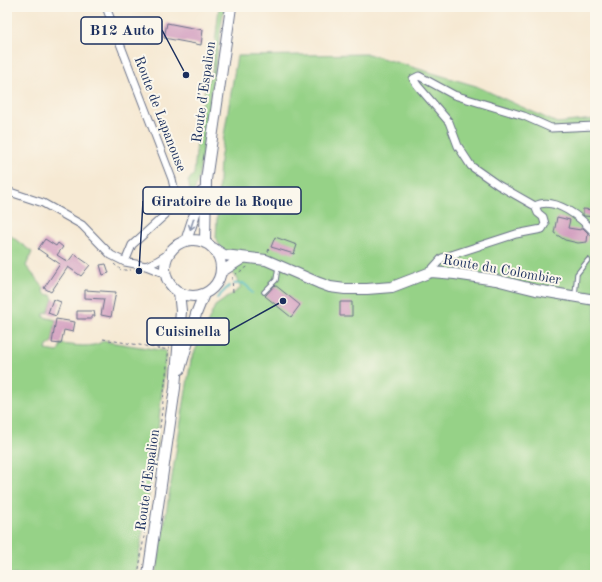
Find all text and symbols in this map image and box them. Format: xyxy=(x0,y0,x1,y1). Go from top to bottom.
callout: B12 Auto xyxy=(81,17,162,44)
text: B12 Auto xyxy=(90,24,154,39)
street label: Route d'Espalion xyxy=(190,40,218,144)
street label: Route de Lapanouse xyxy=(132,54,188,174)
callout: Giratoire de la Roque xyxy=(143,187,301,214)
text: Giratoire de la Roque xyxy=(151,195,293,210)
one-way arrow xyxy=(187,218,195,230)
street label: Route du Colombier xyxy=(442,253,562,287)
callout: Cuisinella xyxy=(147,318,229,345)
text: Cuisinella xyxy=(155,325,221,340)
street label: Route d'Espalion xyxy=(134,428,162,532)

